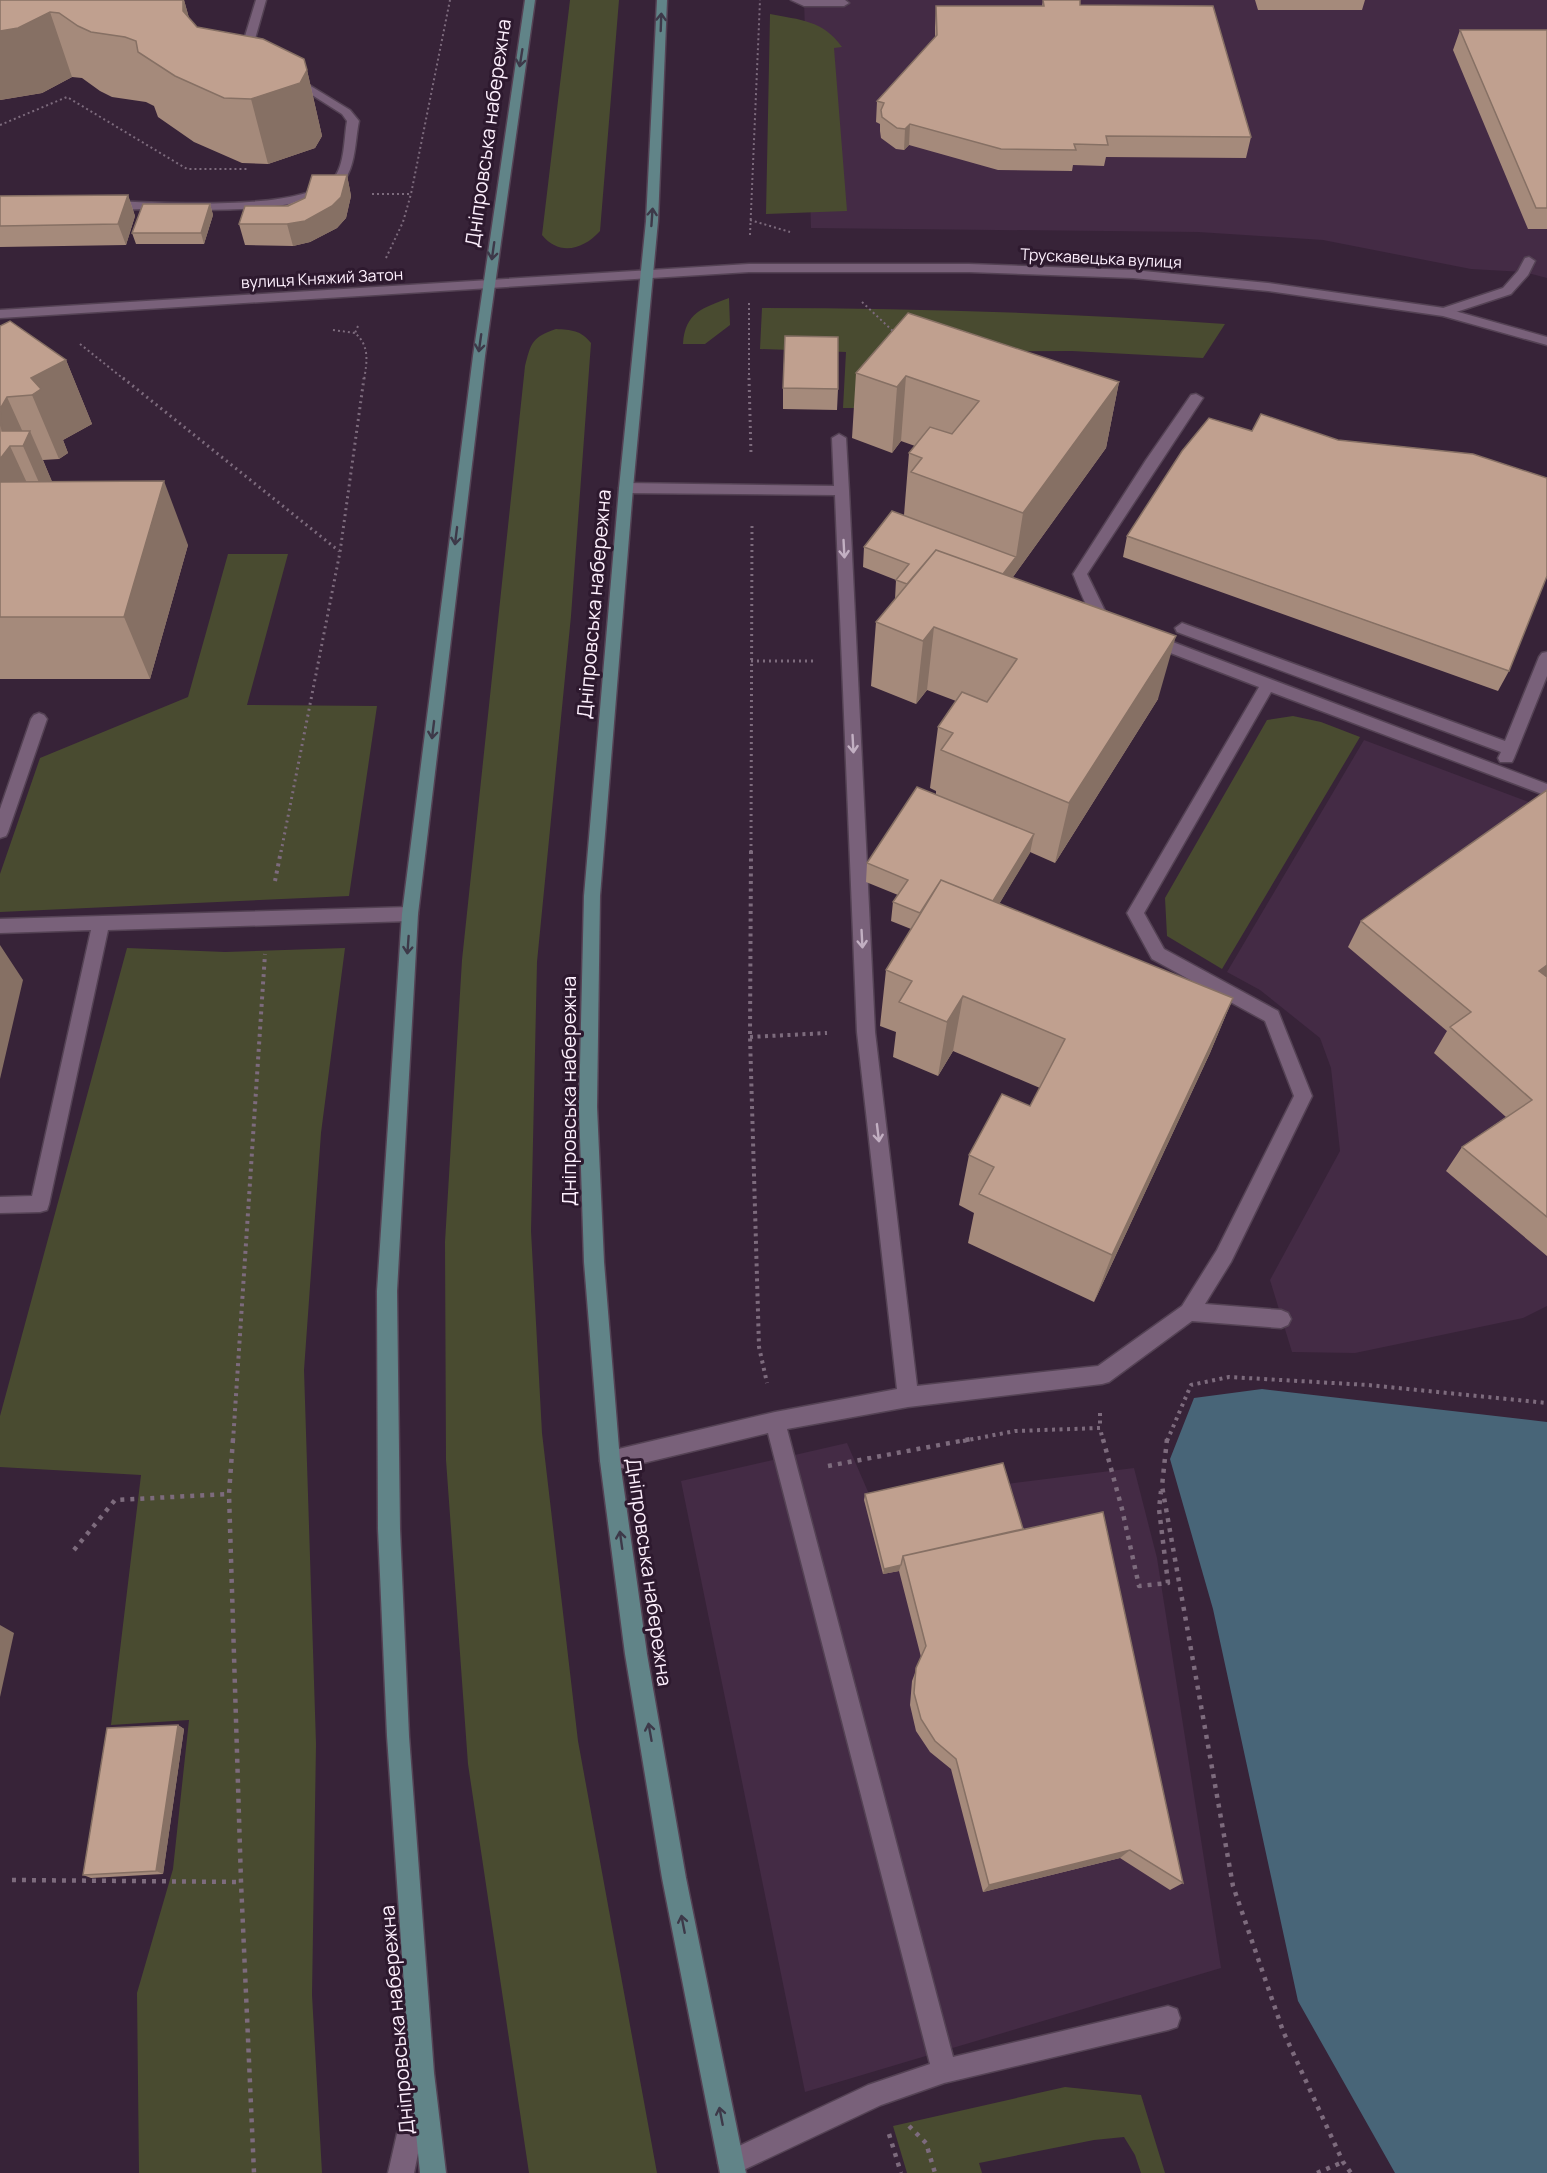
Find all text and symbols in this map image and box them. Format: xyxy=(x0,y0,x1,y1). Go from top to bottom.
one-way arrow xyxy=(656,12,667,32)
street label: Дніпровська набережна xyxy=(458,17,517,249)
one-way arrow xyxy=(516,47,527,67)
one-way arrow xyxy=(646,207,657,227)
one-way arrow xyxy=(487,240,498,260)
street label: Трускавецька вулиця xyxy=(1020,243,1182,273)
street label: вулиця Княжий Затон xyxy=(240,263,404,293)
one-way arrow xyxy=(475,333,486,352)
street label: Дніпровська набережна xyxy=(570,488,617,720)
one-way arrow xyxy=(451,526,462,546)
one-way arrow xyxy=(839,538,850,558)
one-way arrow xyxy=(427,720,438,739)
one-way arrow xyxy=(848,733,859,753)
one-way arrow xyxy=(856,928,867,948)
one-way arrow xyxy=(402,934,413,954)
street label: Дніпровська набережна xyxy=(555,976,582,1206)
one-way arrow xyxy=(872,1122,883,1142)
street label: Дніпровська набережна xyxy=(620,1456,679,1688)
one-way arrow xyxy=(615,1530,626,1550)
one-way arrow xyxy=(644,1723,655,1743)
street label: Дніпровська набережна xyxy=(373,1904,420,2136)
one-way arrow xyxy=(677,1915,688,1935)
one-way arrow xyxy=(715,2106,726,2126)

